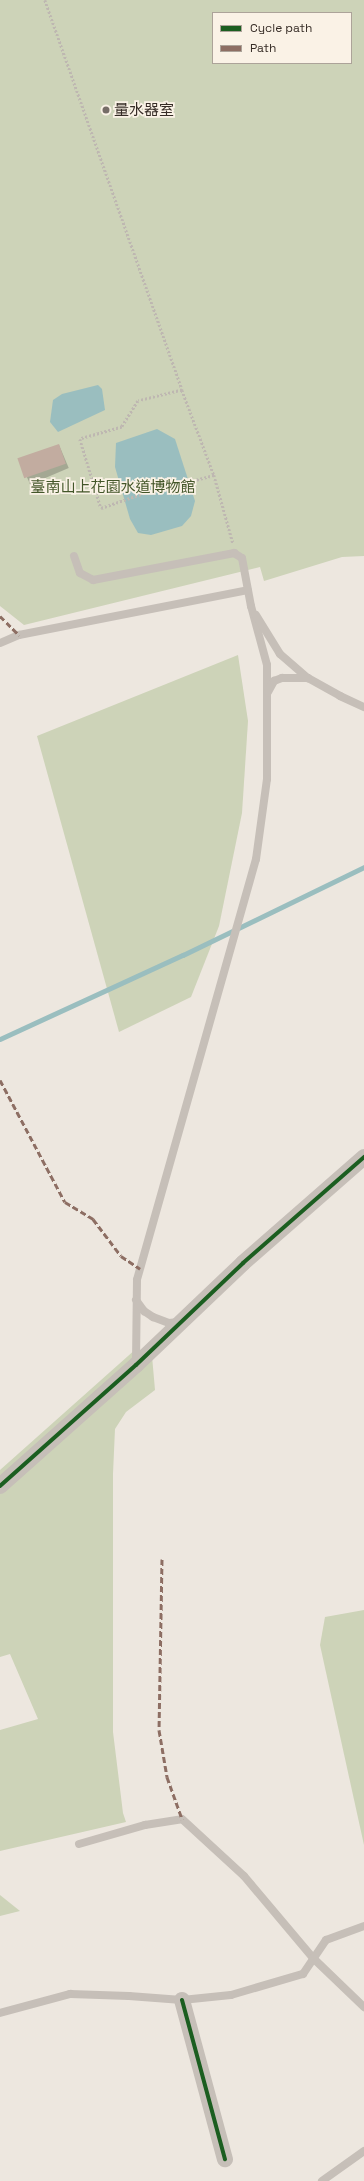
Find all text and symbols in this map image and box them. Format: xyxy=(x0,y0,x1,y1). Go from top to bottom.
legend xyxy=(212,12,352,64)
text: Cycle path xyxy=(250,20,312,36)
text: Path xyxy=(250,40,276,56)
place label: 量水器室 xyxy=(114,101,174,119)
marker: 量水器室 xyxy=(101,105,111,115)
park label: 臺南山上花園水道博物館 xyxy=(31,478,195,496)

